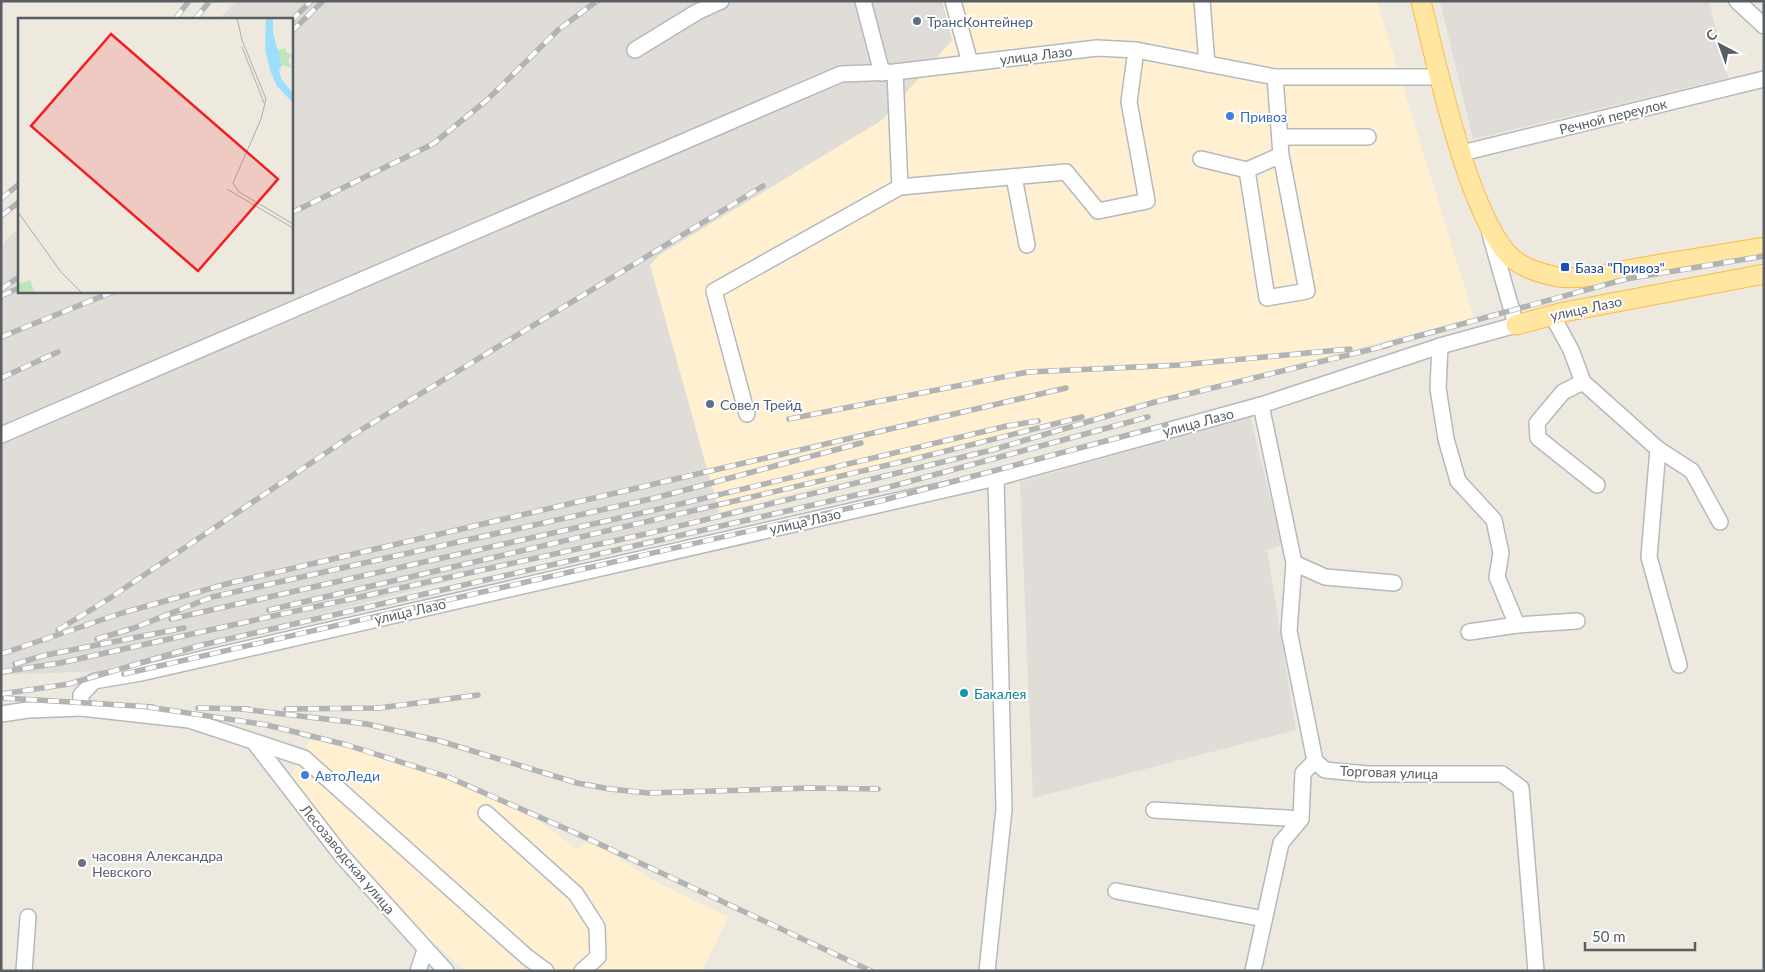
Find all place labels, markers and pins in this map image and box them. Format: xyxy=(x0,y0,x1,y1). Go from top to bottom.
place label: ТрансКонтейнер xyxy=(927,13,1033,30)
marker: ТрансКонтейнер xyxy=(911,15,923,27)
place label: Привоз xyxy=(1240,108,1287,125)
marker: Привоз xyxy=(1224,110,1236,122)
place label: База "Привоз" xyxy=(1575,259,1665,276)
marker: База "Привоз" xyxy=(1559,261,1571,273)
place label: Совел Трейд xyxy=(720,396,802,413)
marker: Совел Трейд xyxy=(704,398,716,410)
place label: Бакалея xyxy=(974,685,1026,702)
marker: Бакалея xyxy=(958,687,970,699)
place label: АвтоЛеди xyxy=(315,767,380,784)
marker: АвтоЛеди xyxy=(299,769,311,781)
place label: часовня Александра Невского xyxy=(92,847,223,880)
marker: часовня Александра Невского xyxy=(76,857,88,869)

